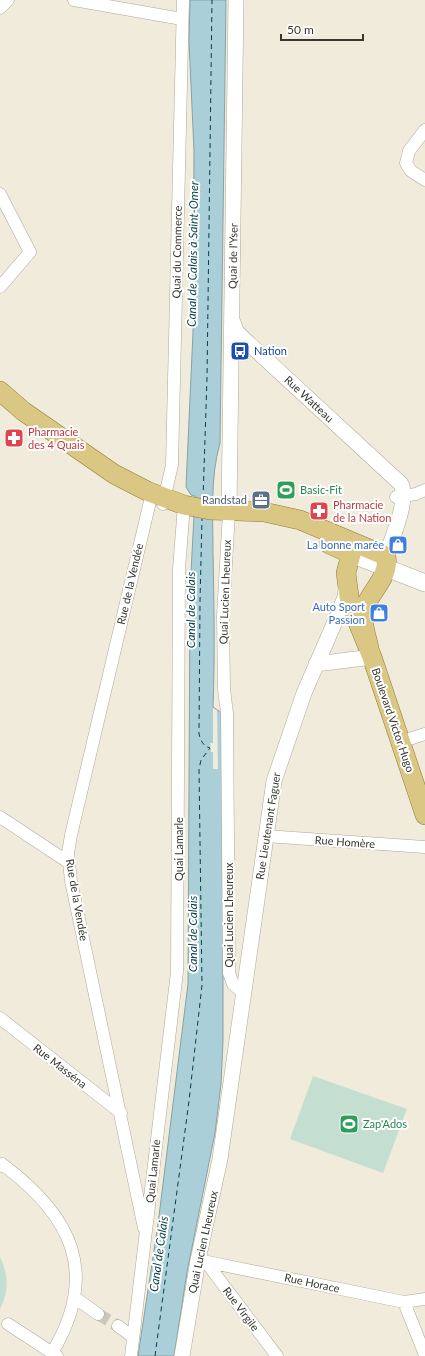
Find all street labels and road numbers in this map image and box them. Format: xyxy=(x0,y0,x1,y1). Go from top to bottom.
street label: Quai du Commerce xyxy=(169,205,184,299)
street label: Quai de l'Yser xyxy=(225,223,240,289)
street label: Rue Watteau xyxy=(282,373,337,425)
street label: Quai Lucien Lheureux xyxy=(216,539,233,645)
street label: Rue de la Vendée xyxy=(114,542,145,626)
street label: Boulevard Victor Hugo xyxy=(370,666,417,774)
street label: Rue Lieutenant Faguer xyxy=(253,771,282,880)
street label: Quai Lamarle xyxy=(172,817,185,881)
street label: Rue Homère xyxy=(314,833,376,850)
street label: Rue de la Vendée xyxy=(64,858,91,942)
street label: Quai Lucien Lheureux xyxy=(222,862,235,967)
street label: Rue Masséna xyxy=(31,1041,89,1090)
street label: Quai Lamarle xyxy=(143,1138,162,1203)
street label: Quai Lucien Lheureux xyxy=(185,1189,220,1295)
street label: Rue Horace xyxy=(283,1270,341,1295)
street label: Rue Virgile xyxy=(221,1284,262,1333)

